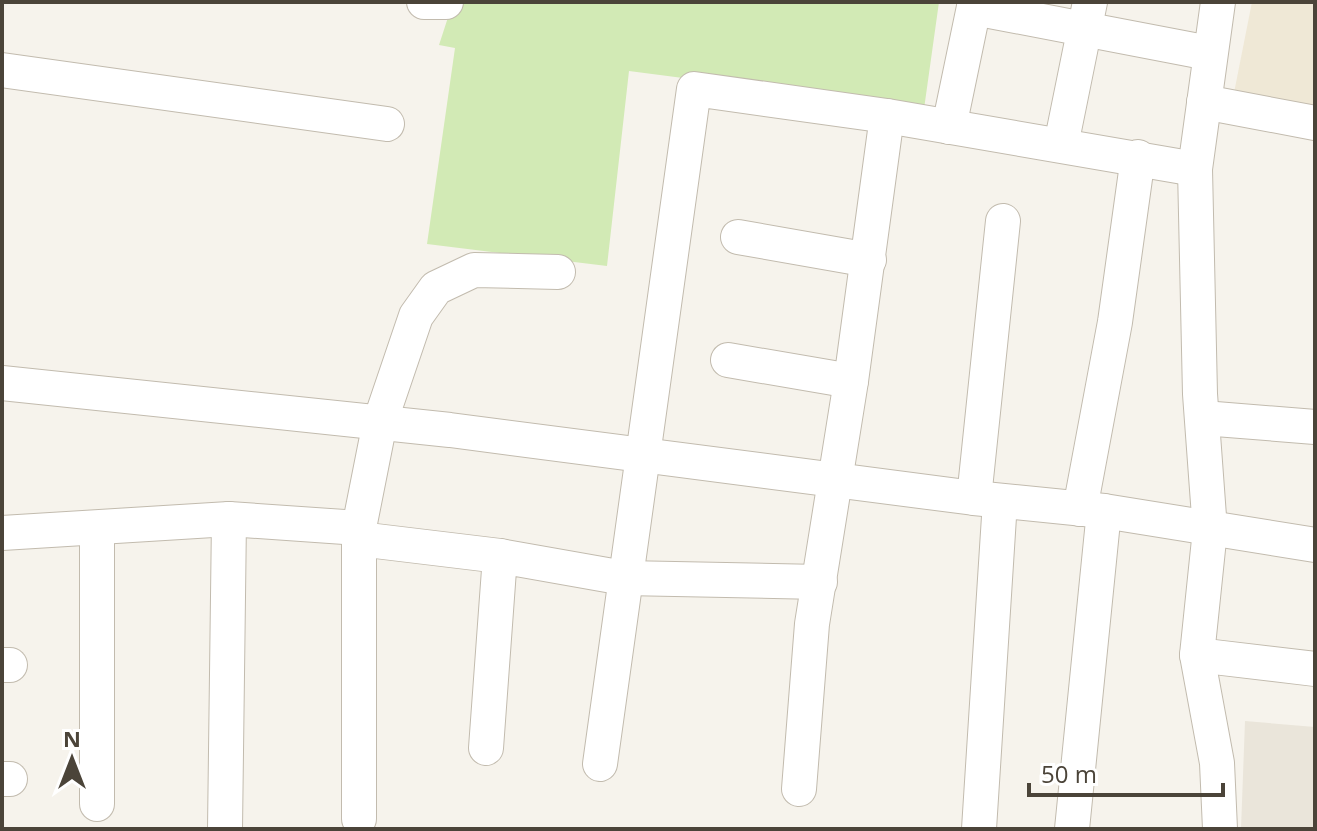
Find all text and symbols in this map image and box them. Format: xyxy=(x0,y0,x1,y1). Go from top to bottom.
north arrow xyxy=(32,719,112,799)
text: N xyxy=(63,723,81,753)
scale bar xyxy=(1029,747,1223,797)
text: 50 m xyxy=(1041,757,1097,790)

